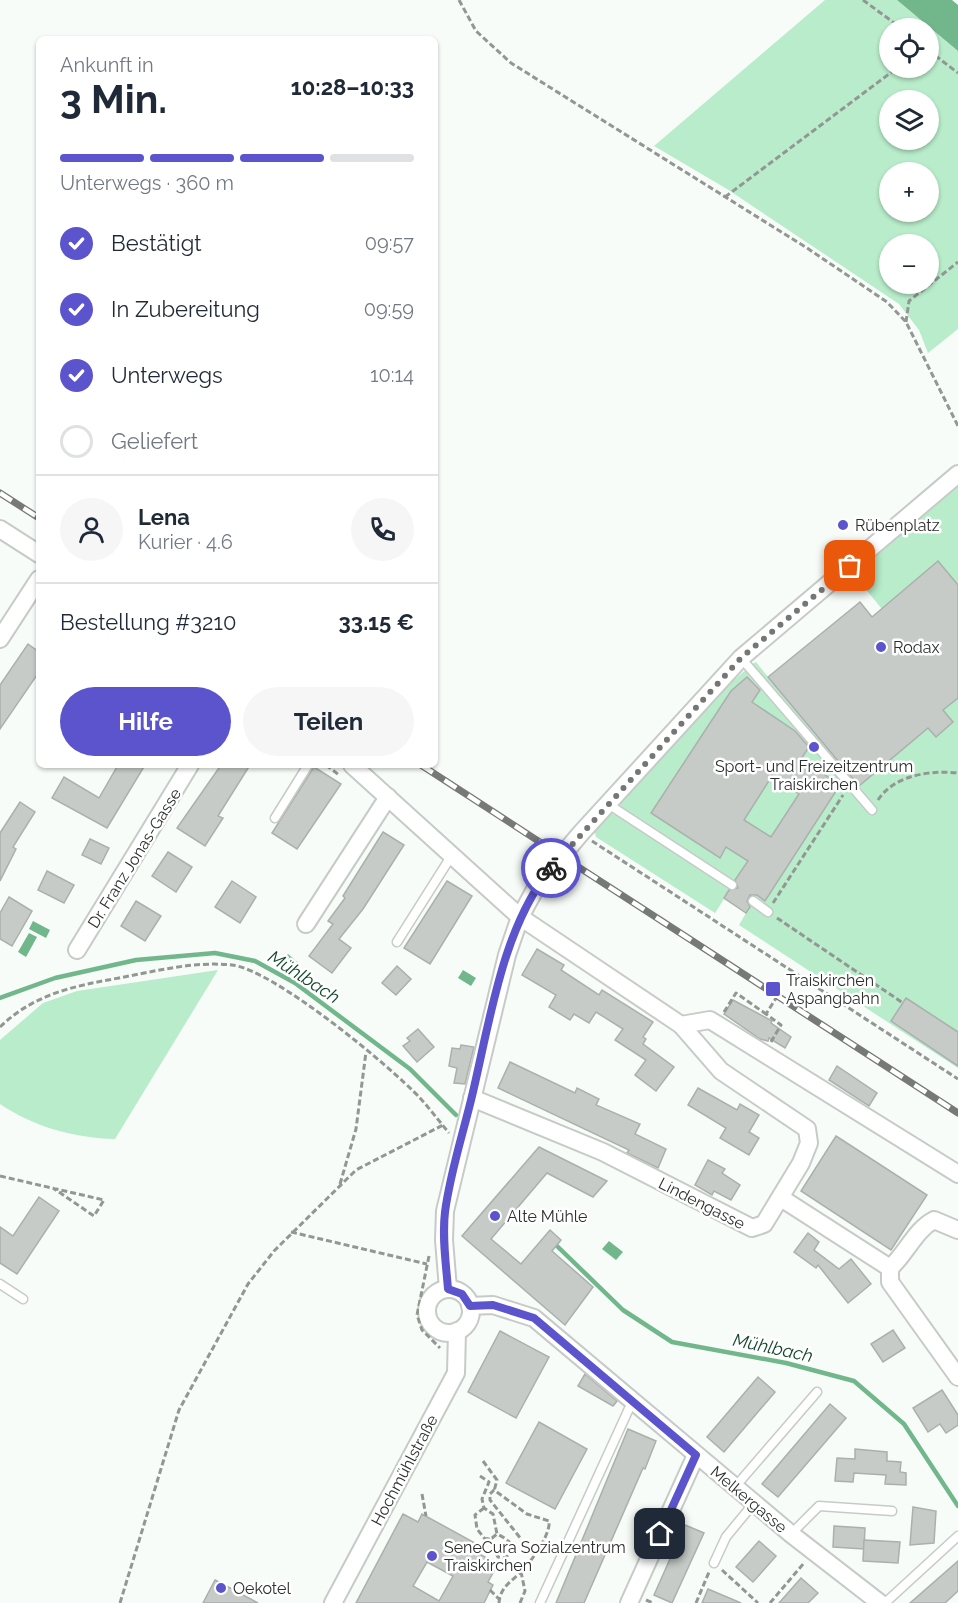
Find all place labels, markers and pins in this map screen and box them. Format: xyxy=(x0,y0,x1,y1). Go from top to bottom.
place label: Rübenplatz xyxy=(855,516,940,535)
marker: Rübenplatz xyxy=(836,518,850,532)
pin xyxy=(824,540,875,591)
place label: Rodax xyxy=(893,638,939,657)
marker: Rodax xyxy=(874,640,888,654)
marker: Sport- und Freizeitzentrum Traiskirchen xyxy=(807,740,821,754)
place label: Sport- und Freizeitzentrum Traiskirchen xyxy=(715,757,913,794)
place label: Traiskirchen Aspangbahn xyxy=(786,971,879,1008)
marker: Traiskirchen Aspangbahn xyxy=(764,980,782,998)
place label: Alte Mühle xyxy=(507,1207,587,1226)
marker: Alte Mühle xyxy=(488,1209,502,1223)
pin xyxy=(634,1508,685,1559)
place label: SeneCura Sozialzentrum Traiskirchen xyxy=(444,1538,626,1575)
marker: SeneCura Sozialzentrum Traiskirchen xyxy=(425,1549,439,1563)
place label: Oekotel xyxy=(233,1579,291,1598)
marker: Oekotel xyxy=(214,1581,228,1595)

